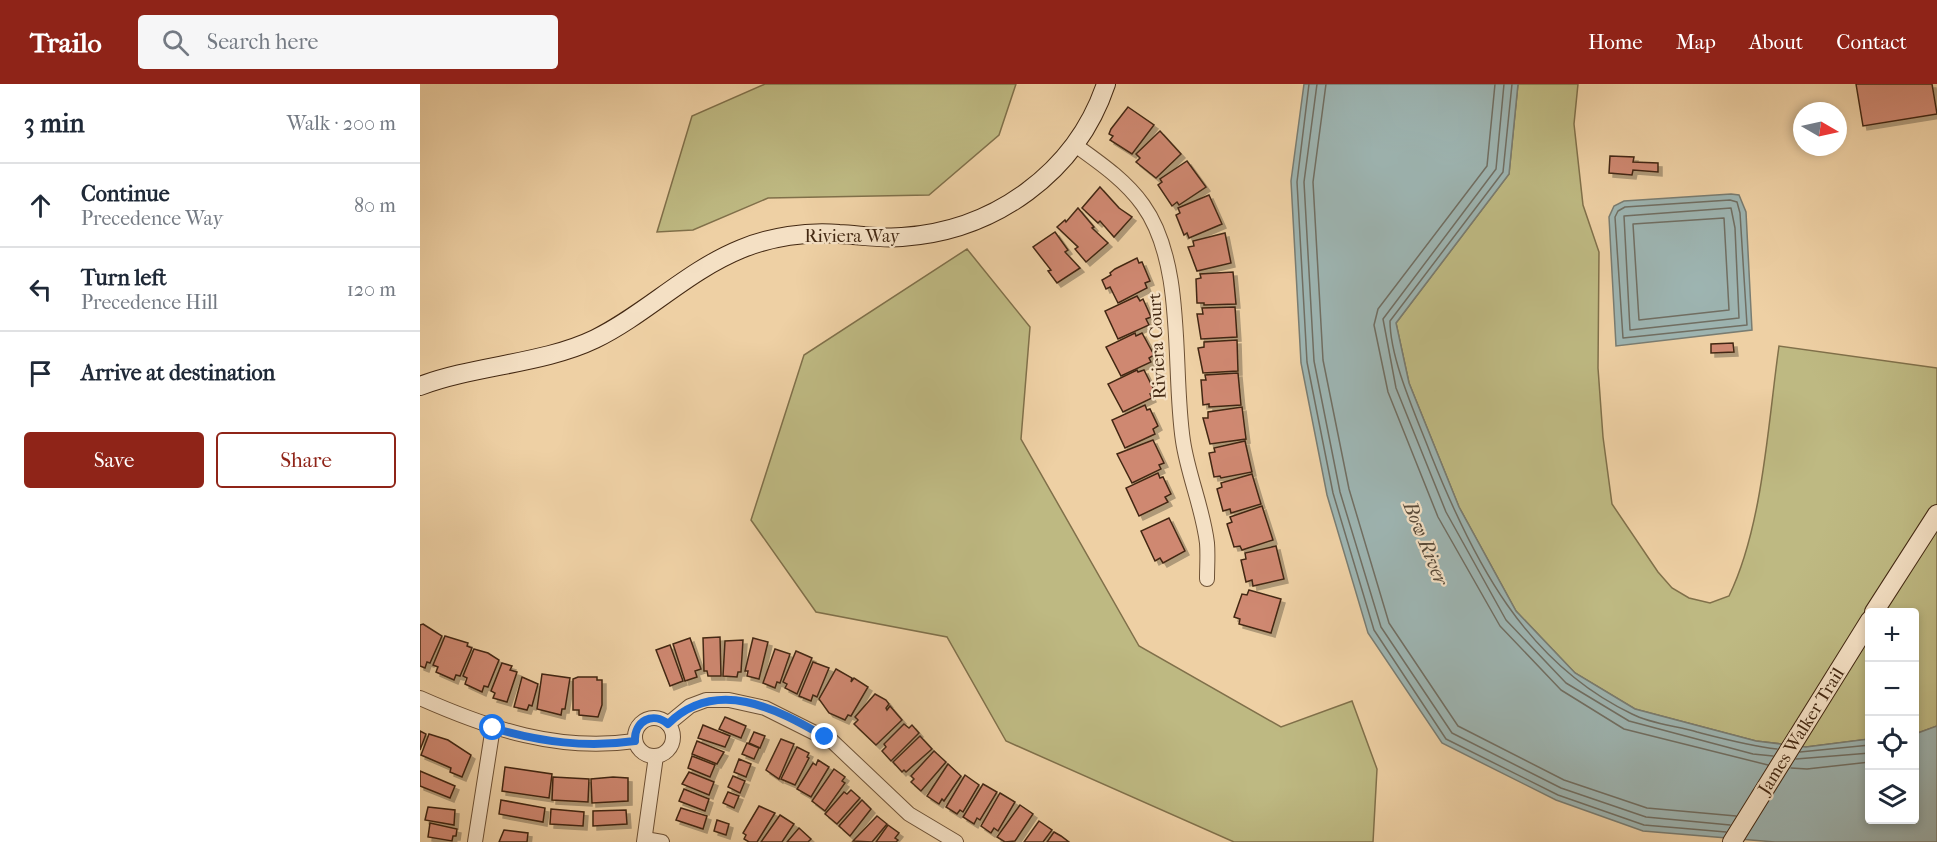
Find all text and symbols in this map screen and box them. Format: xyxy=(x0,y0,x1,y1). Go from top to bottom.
search box xyxy=(138,15,558,69)
text: Trailo xyxy=(30,26,102,59)
icon: search xyxy=(159,26,192,59)
text: Search here xyxy=(207,29,318,55)
text: Home xyxy=(1588,30,1643,54)
text: Map xyxy=(1676,30,1716,54)
text: About xyxy=(1749,30,1803,54)
text: Contact xyxy=(1836,30,1907,54)
north arrow xyxy=(1793,102,1847,156)
text: 3 min xyxy=(24,108,85,139)
text: Walk · 200 m xyxy=(287,112,396,135)
text: Continue xyxy=(81,181,170,207)
icon: ahead xyxy=(24,189,57,222)
text: 80 m xyxy=(354,194,396,217)
text: Precedence Way xyxy=(81,207,223,230)
street label: Riviera Way xyxy=(804,226,901,247)
text: Turn left xyxy=(81,265,167,291)
icon: left xyxy=(24,273,57,306)
text: 120 m xyxy=(347,278,396,301)
text: Precedence Hill xyxy=(81,291,218,314)
street label: Riviera Court xyxy=(1144,292,1171,400)
icon: arrive xyxy=(24,357,57,390)
text: Arrive at destination xyxy=(81,360,275,386)
button: Save xyxy=(24,432,204,488)
button: Share xyxy=(216,432,396,488)
water label: Bow River xyxy=(1398,497,1454,590)
map controls xyxy=(1865,608,1919,824)
button: + xyxy=(1865,608,1919,662)
button: − xyxy=(1865,662,1919,716)
street label: James Walker Trail xyxy=(1753,664,1849,800)
route start xyxy=(479,714,505,740)
button: locate xyxy=(1865,716,1919,770)
route end xyxy=(811,723,837,749)
button: layers xyxy=(1865,770,1919,824)

